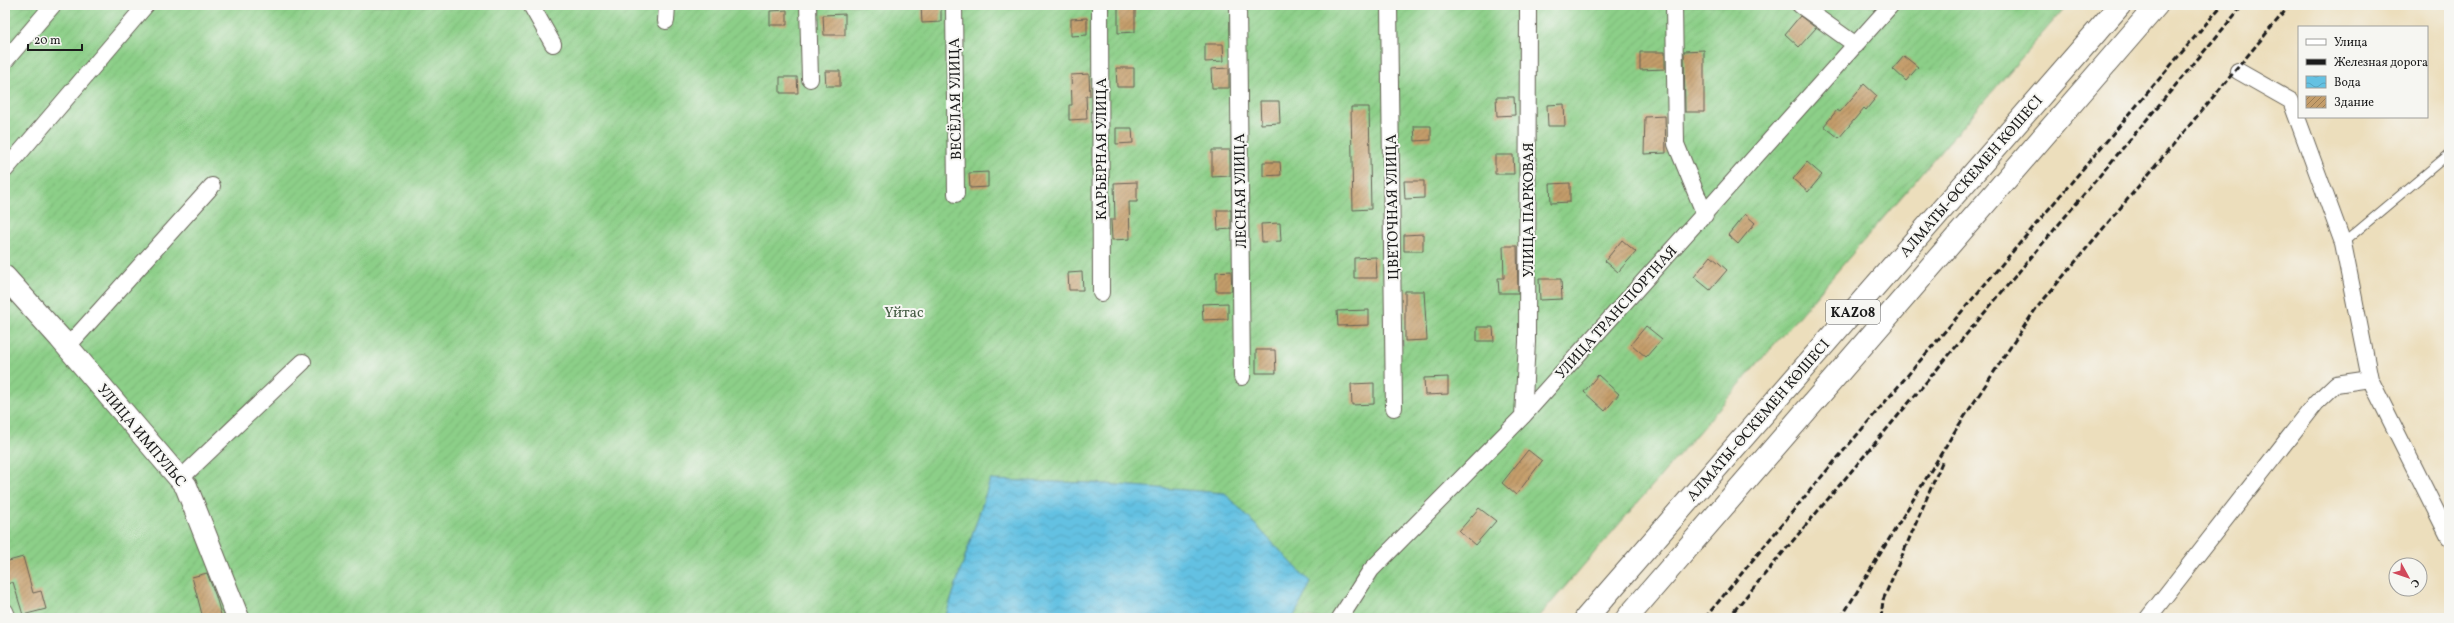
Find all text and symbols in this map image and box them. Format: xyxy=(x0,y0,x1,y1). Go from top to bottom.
scale bar xyxy=(28,26,82,52)
legend xyxy=(2298,26,2428,118)
text: 20 m xyxy=(34,33,61,49)
text: Улица xyxy=(2334,35,2367,51)
street label: ВЕСЁЛАЯ УЛИЦА xyxy=(945,37,968,160)
text: Железная дорога xyxy=(2334,55,2428,71)
text: Вода xyxy=(2334,75,2361,91)
street label: КАРЬЕРНАЯ УЛИЦА xyxy=(1092,77,1113,220)
street label: АЛМАТЫ-ӨСКЕМЕН КӨШЕСІ xyxy=(1896,91,2048,263)
text: Здание xyxy=(2334,95,2374,111)
street label: ЛЕСНАЯ УЛИЦА xyxy=(1230,133,1253,249)
street label: ЦВЕТОЧНАЯ УЛИЦА xyxy=(1382,133,1405,280)
street label: УЛИЦА ПАРКОВАЯ xyxy=(1519,142,1540,278)
street label: УЛИЦА ТРАНСПОРТНАЯ xyxy=(1551,242,1683,384)
road number: KAZ08 xyxy=(1826,300,1880,324)
park label: Үйтас xyxy=(884,303,924,324)
street label: АЛМАТЫ-ӨСКЕМЕН КӨШЕСІ xyxy=(1683,335,1835,507)
street label: УЛИЦА ИМПУЛЬС xyxy=(91,380,190,492)
north arrow xyxy=(2388,557,2428,597)
text: С xyxy=(2406,575,2423,590)

